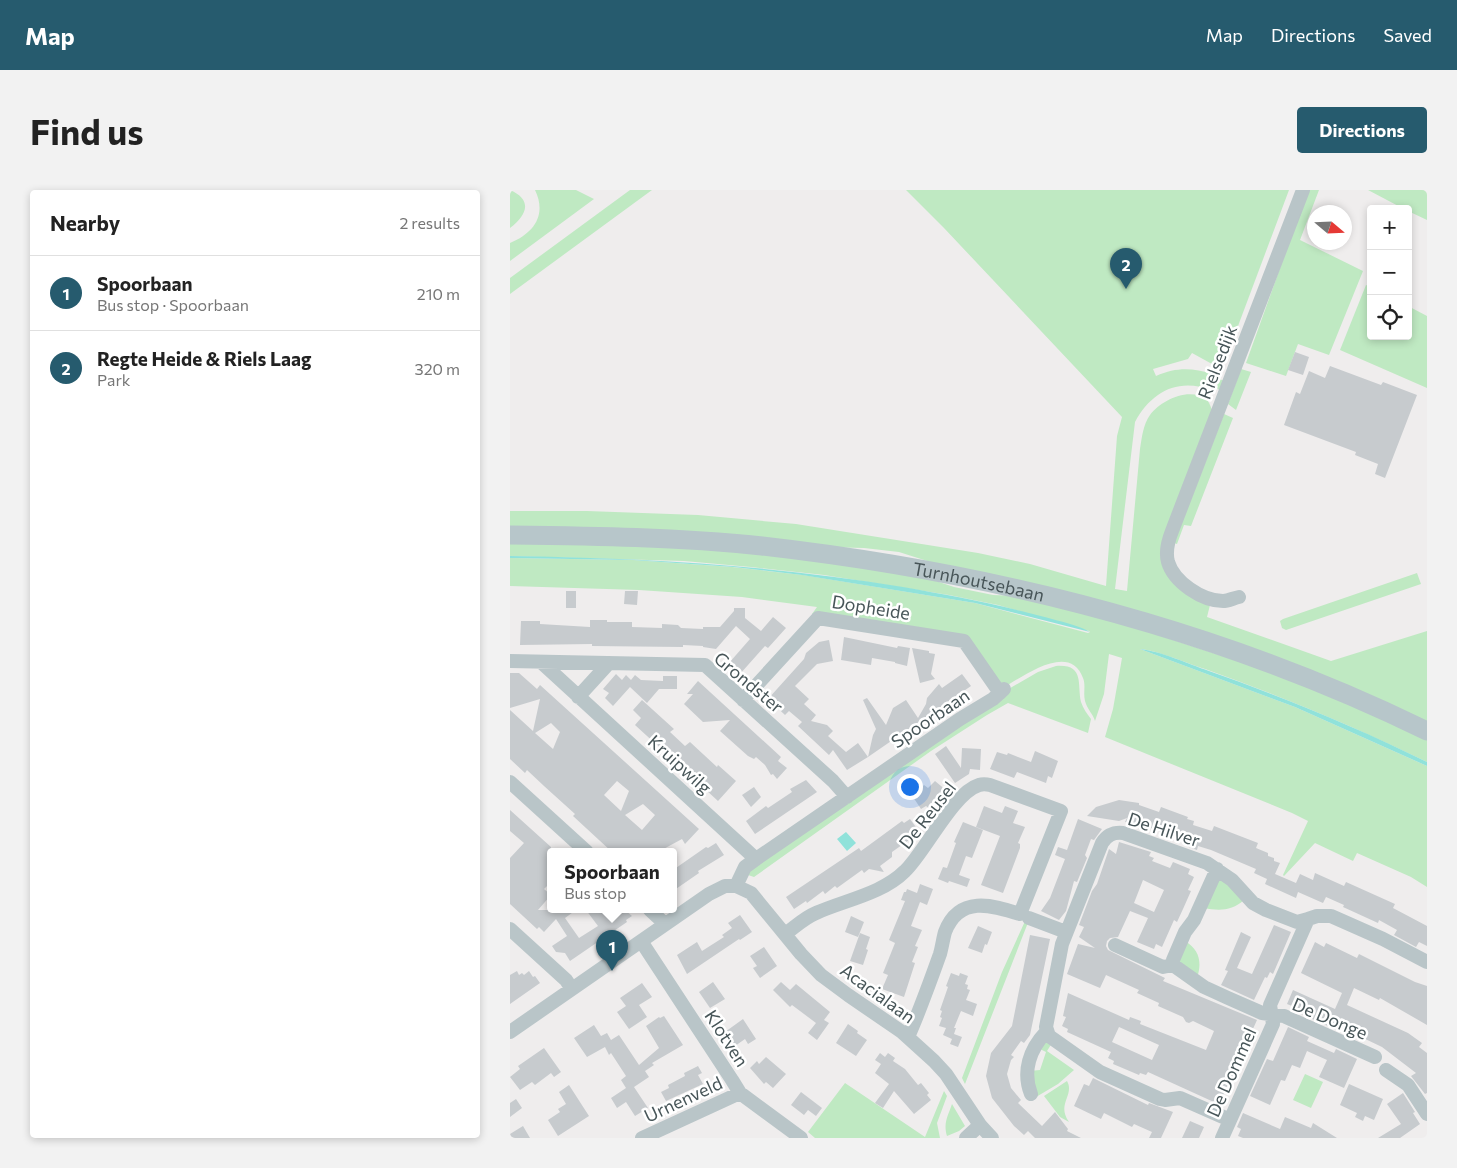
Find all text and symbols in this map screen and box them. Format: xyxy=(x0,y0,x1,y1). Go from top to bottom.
text: Map xyxy=(25,21,75,50)
text: Map xyxy=(1206,24,1243,46)
text: Directions xyxy=(1271,24,1355,46)
text: Saved xyxy=(1383,24,1432,46)
button: Directions xyxy=(1297,107,1427,153)
text: Find us xyxy=(30,109,144,152)
north arrow xyxy=(1307,205,1352,250)
map controls xyxy=(1367,205,1412,340)
button: + xyxy=(1367,205,1412,250)
text: Nearby xyxy=(50,210,120,235)
text: 2 results xyxy=(399,213,460,232)
pin: 2 xyxy=(1110,248,1142,289)
button: − xyxy=(1367,250,1412,295)
text: Spoorbaan xyxy=(97,272,192,295)
text: 1 xyxy=(62,284,70,303)
text: 210 m xyxy=(417,284,460,303)
text: Bus stop · Spoorbaan xyxy=(97,295,249,314)
button: locate xyxy=(1367,295,1412,340)
street label: Rielsedijk xyxy=(1193,322,1241,402)
text: Regte Heide & Riels Laag xyxy=(97,347,312,370)
text: 2 xyxy=(61,359,71,378)
text: 320 m xyxy=(415,359,460,378)
text: Park xyxy=(97,370,130,389)
street label: Turnhoutsebaan xyxy=(911,557,1047,606)
street label: Dopheide xyxy=(830,590,912,624)
street label: Grondster xyxy=(710,647,788,717)
street label: Spoorbaan xyxy=(887,684,973,752)
street label: Kruipwilg xyxy=(644,730,716,798)
your location xyxy=(897,774,923,800)
street label: De Reusel xyxy=(894,777,960,853)
street label: De Hilver xyxy=(1125,807,1203,851)
popup xyxy=(547,848,677,913)
text: Spoorbaan xyxy=(564,860,660,883)
text: Bus stop xyxy=(564,883,627,902)
pin: 1 xyxy=(596,930,628,971)
street label: Acacialaan xyxy=(836,959,920,1027)
street label: De Donge xyxy=(1289,992,1371,1044)
street label: Klotven xyxy=(701,1005,753,1071)
street label: De Dommel xyxy=(1201,1024,1261,1120)
street label: Urnenveld xyxy=(640,1071,726,1127)

